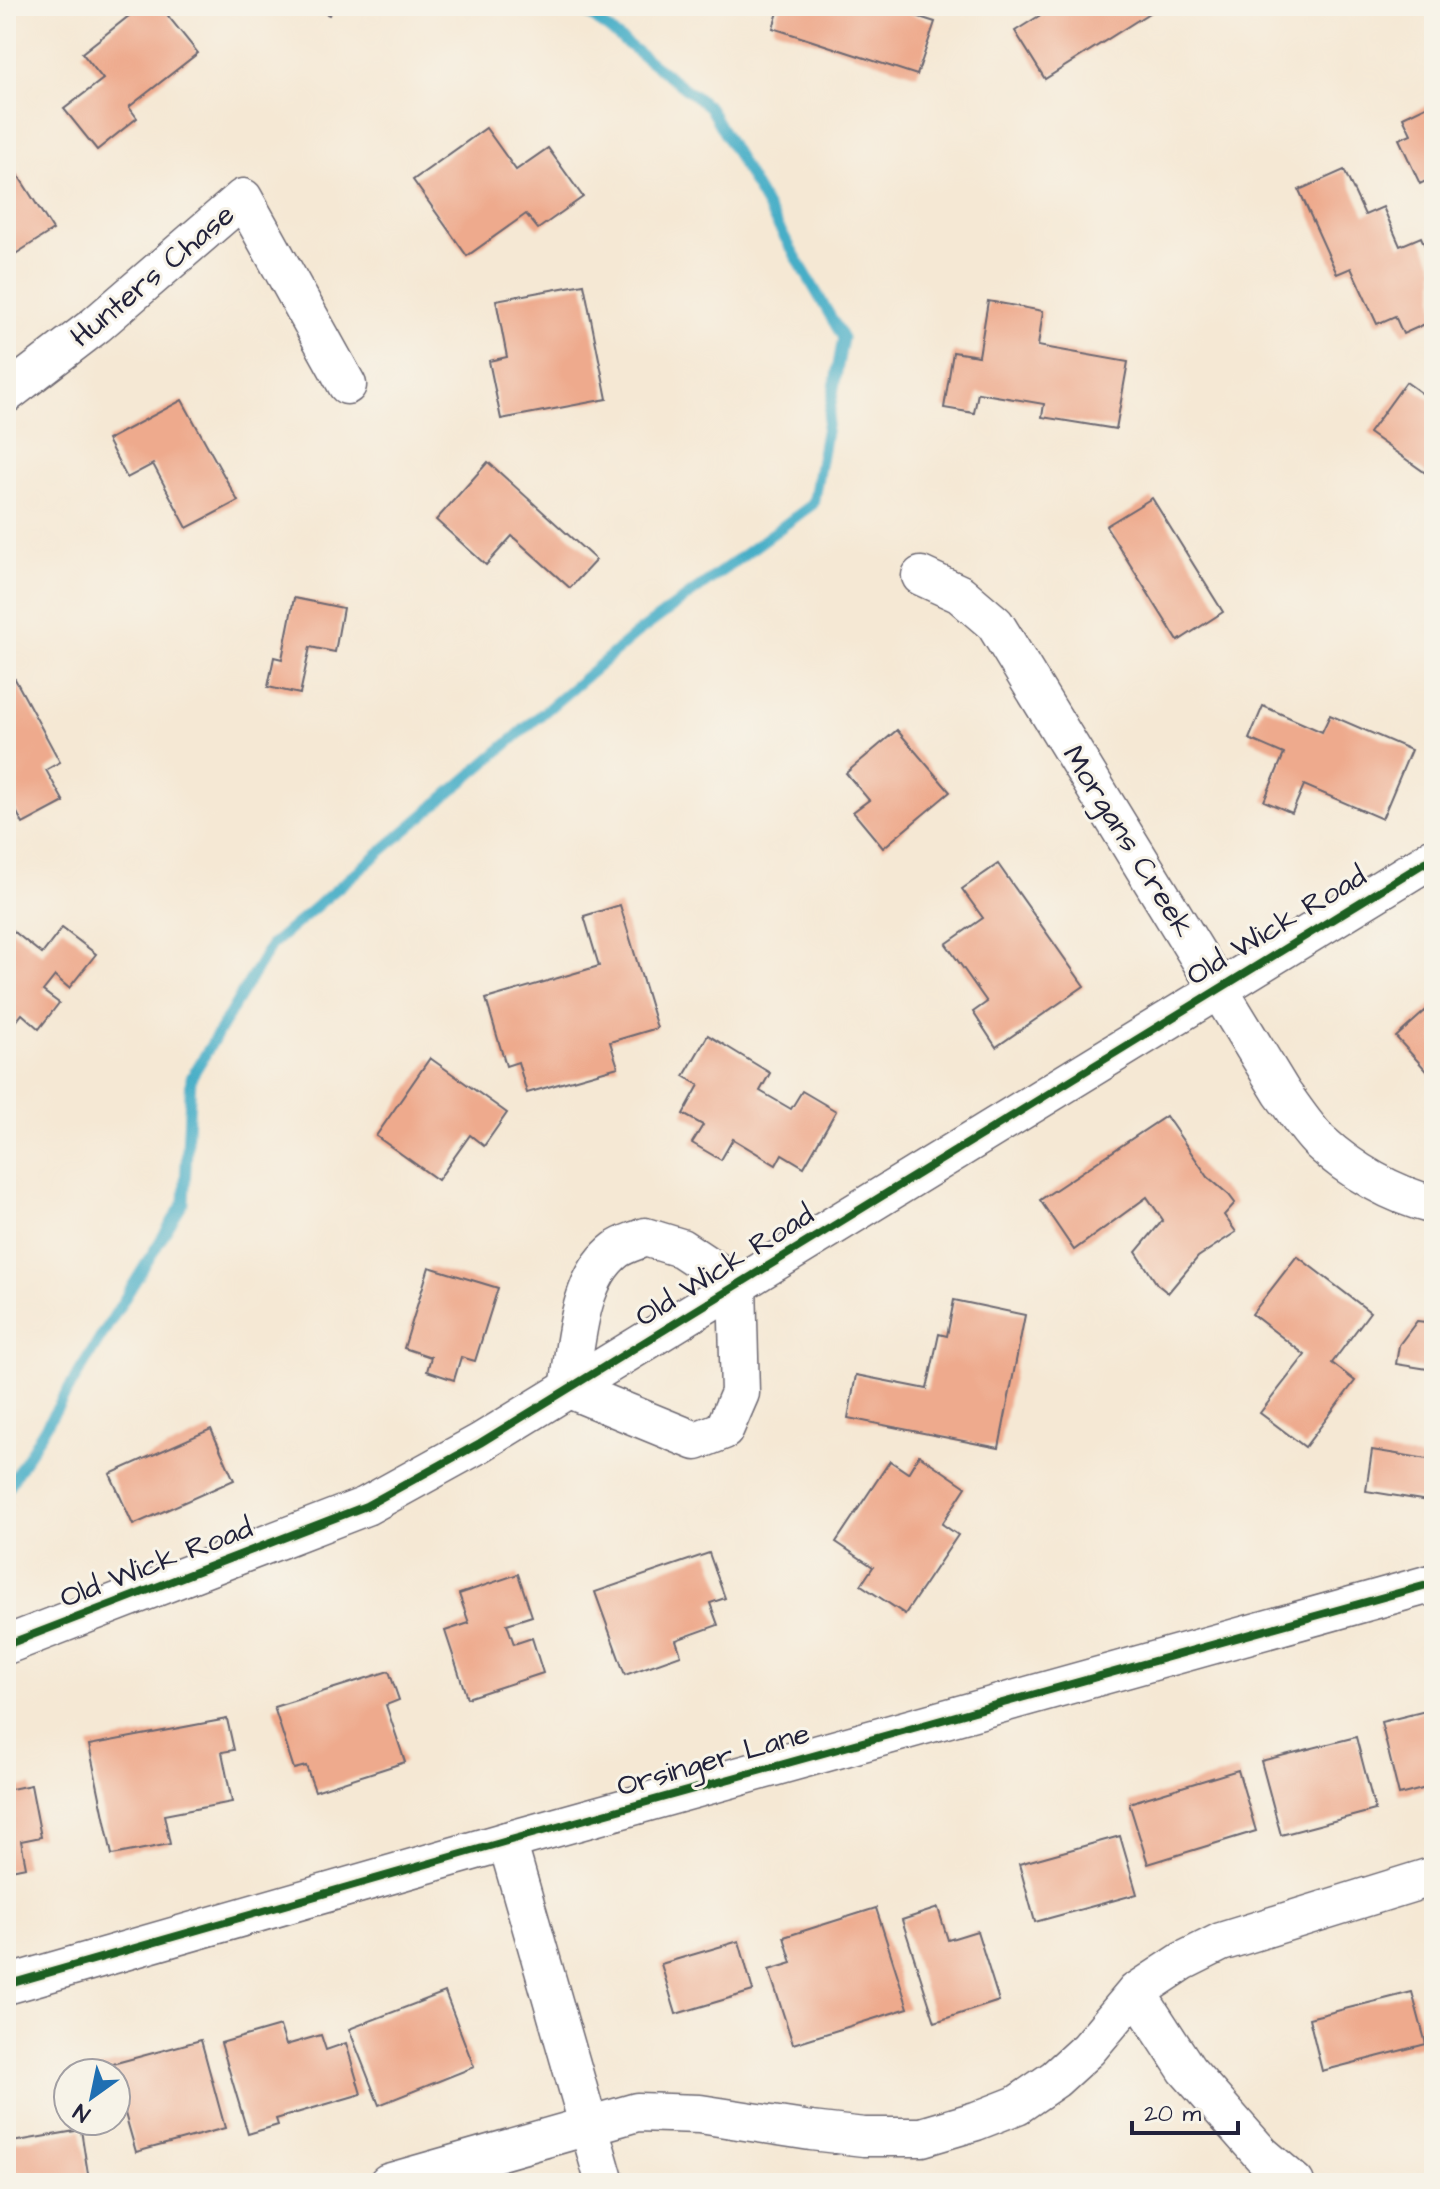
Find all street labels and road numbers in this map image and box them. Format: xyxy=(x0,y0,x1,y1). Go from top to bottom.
street label: Hunters Chase xyxy=(61,194,244,357)
street label: Morgans Creek xyxy=(1051,737,1204,946)
street label: Old Wick Road xyxy=(1179,856,1374,996)
street label: Old Wick Road xyxy=(627,1194,822,1338)
street label: Old Wick Road xyxy=(54,1507,259,1619)
street label: Orsinger Lane xyxy=(612,1712,815,1809)

